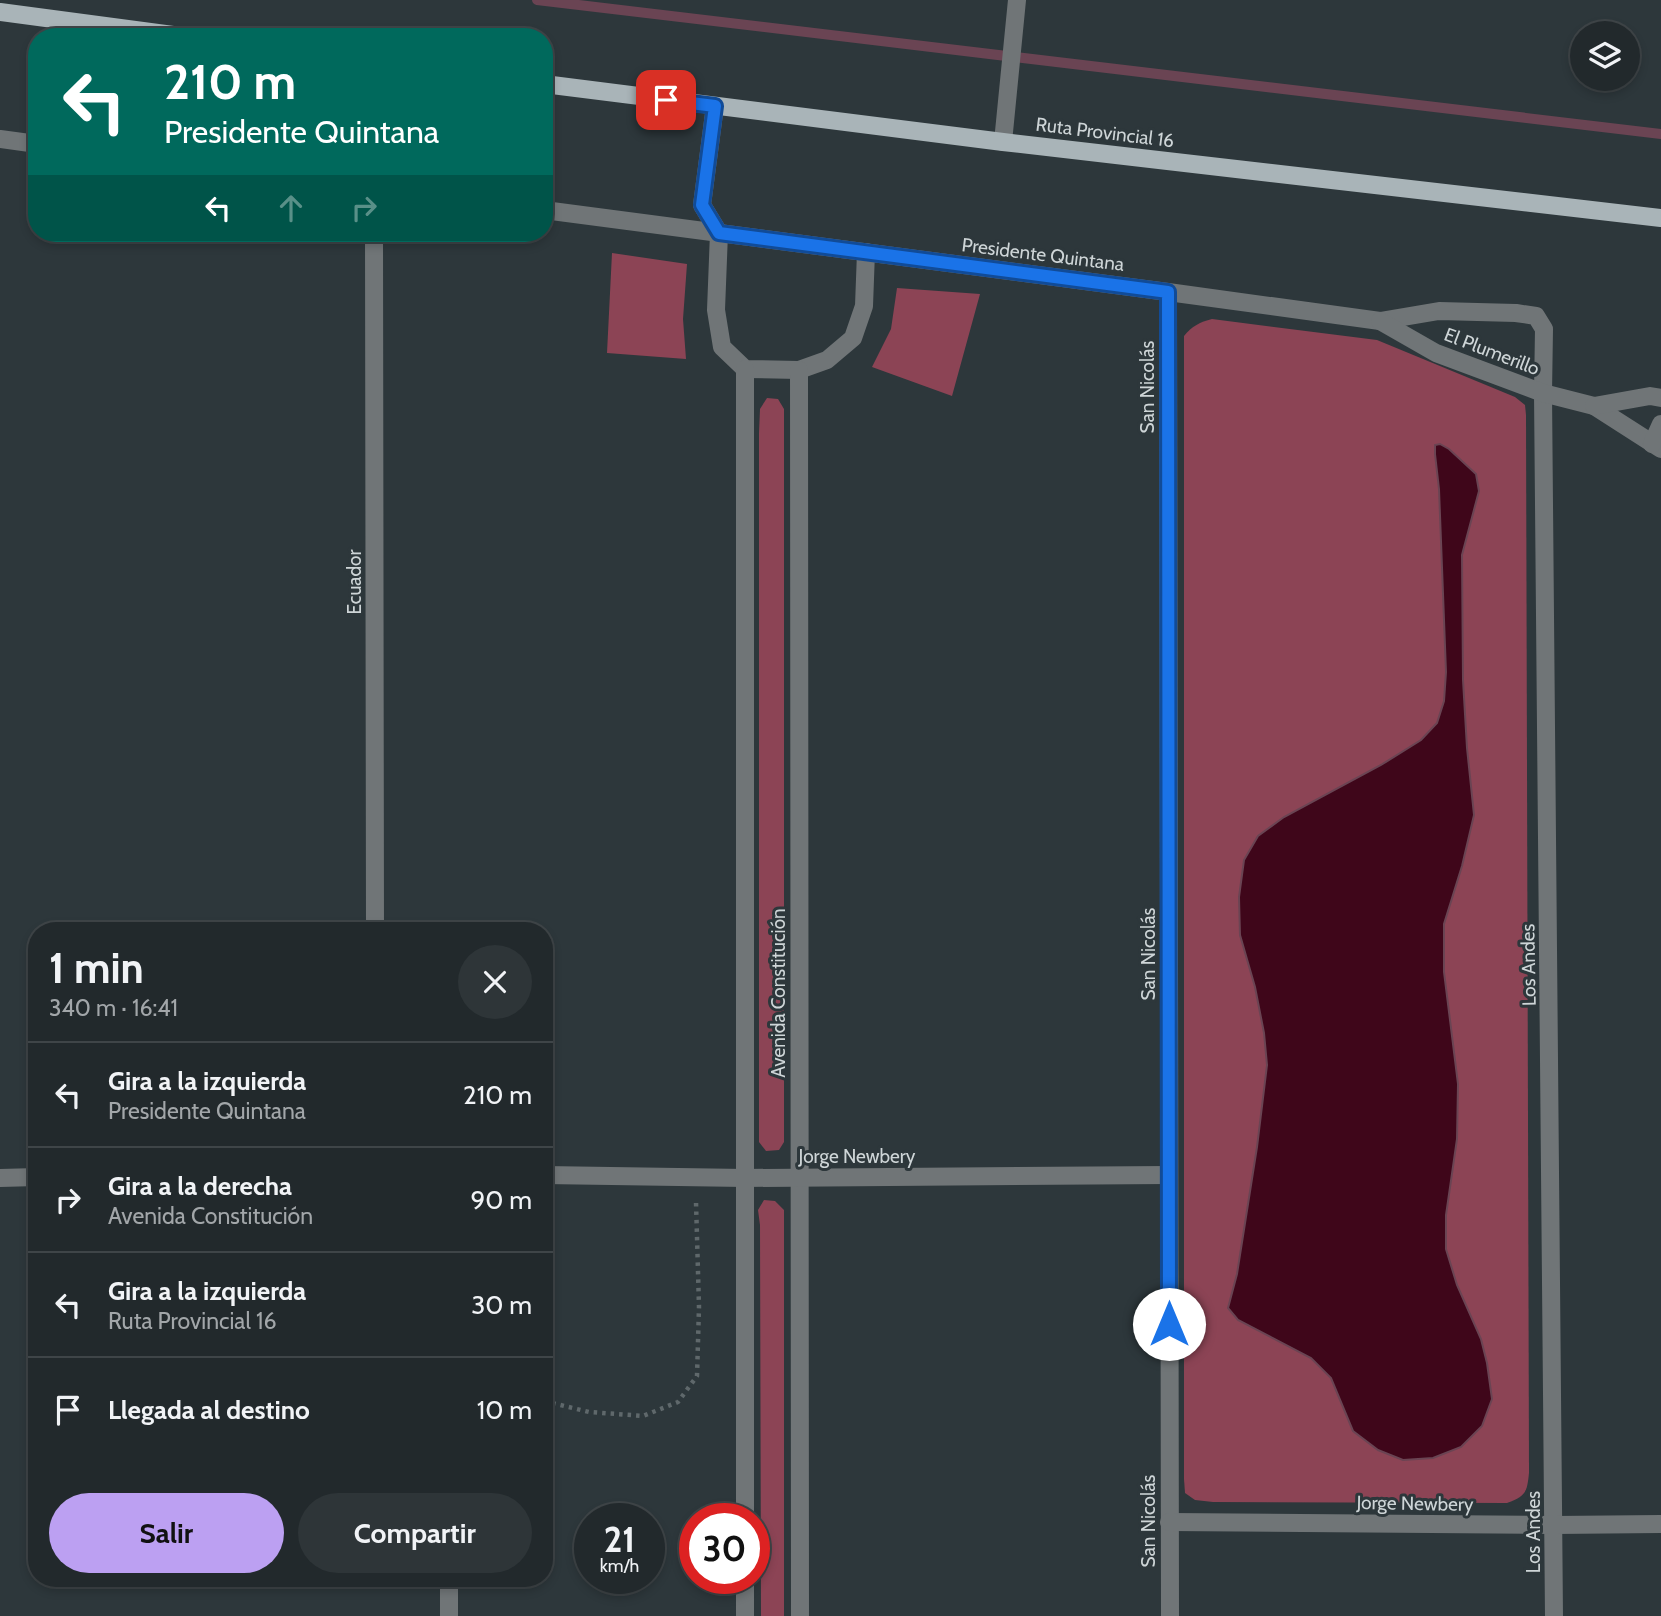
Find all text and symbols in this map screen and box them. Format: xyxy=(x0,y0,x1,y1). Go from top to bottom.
map controls xyxy=(1570,21,1640,91)
button: layers xyxy=(1570,21,1640,91)
text: 210 m xyxy=(164,52,296,111)
icon: left xyxy=(49,56,140,147)
pin xyxy=(636,70,696,130)
icon: arrive xyxy=(647,81,685,119)
text: Presidente Quintana xyxy=(164,112,439,151)
street label: Ruta Provincial 16 xyxy=(1034,113,1175,152)
icon: left xyxy=(199,189,237,227)
icon: ahead xyxy=(272,189,310,227)
icon: right xyxy=(345,189,383,227)
street label: Presidente Quintana xyxy=(960,233,1125,276)
street label: El Plumerillo xyxy=(1441,323,1543,380)
street label: San Nicolás xyxy=(1136,340,1159,433)
street label: Ecuador xyxy=(343,550,366,614)
street label: San Nicolás xyxy=(1137,907,1160,1000)
street label: Avenida Constitución xyxy=(767,908,790,1078)
street label: Los Andes xyxy=(1516,923,1541,1006)
text: 1 min xyxy=(49,942,144,994)
button: close xyxy=(458,945,532,1019)
text: 340 m · 16:41 xyxy=(49,994,178,1022)
text: Gira a la izquierda xyxy=(108,1065,306,1097)
icon: left xyxy=(49,1076,87,1114)
text: 210 m xyxy=(463,1079,532,1111)
text: Presidente Quintana xyxy=(108,1097,306,1125)
street label: Jorge Newbery xyxy=(798,1145,916,1168)
text: Gira a la derecha xyxy=(108,1170,292,1202)
icon: right xyxy=(49,1181,87,1219)
text: 90 m xyxy=(470,1184,532,1216)
text: Avenida Constitución xyxy=(108,1202,313,1230)
text: Gira a la izquierda xyxy=(108,1275,306,1307)
icon: left xyxy=(49,1286,87,1324)
position arrow xyxy=(1132,1287,1206,1361)
text: 30 m xyxy=(471,1289,532,1321)
text: Ruta Provincial 16 xyxy=(108,1307,277,1335)
icon: arrive xyxy=(49,1391,87,1429)
text: Llegada al destino xyxy=(108,1394,310,1426)
text: 10 m xyxy=(477,1394,532,1426)
street label: San Nicolás xyxy=(1137,1474,1160,1567)
street label: Jorge Newbery xyxy=(1355,1491,1474,1516)
street label: Los Andes xyxy=(1522,1491,1545,1573)
button: Salir xyxy=(49,1493,284,1573)
button: Compartir xyxy=(298,1493,532,1573)
speed limit sign: 30 xyxy=(679,1503,770,1594)
text: 21 xyxy=(604,1518,635,1561)
text: km/h xyxy=(600,1555,639,1577)

